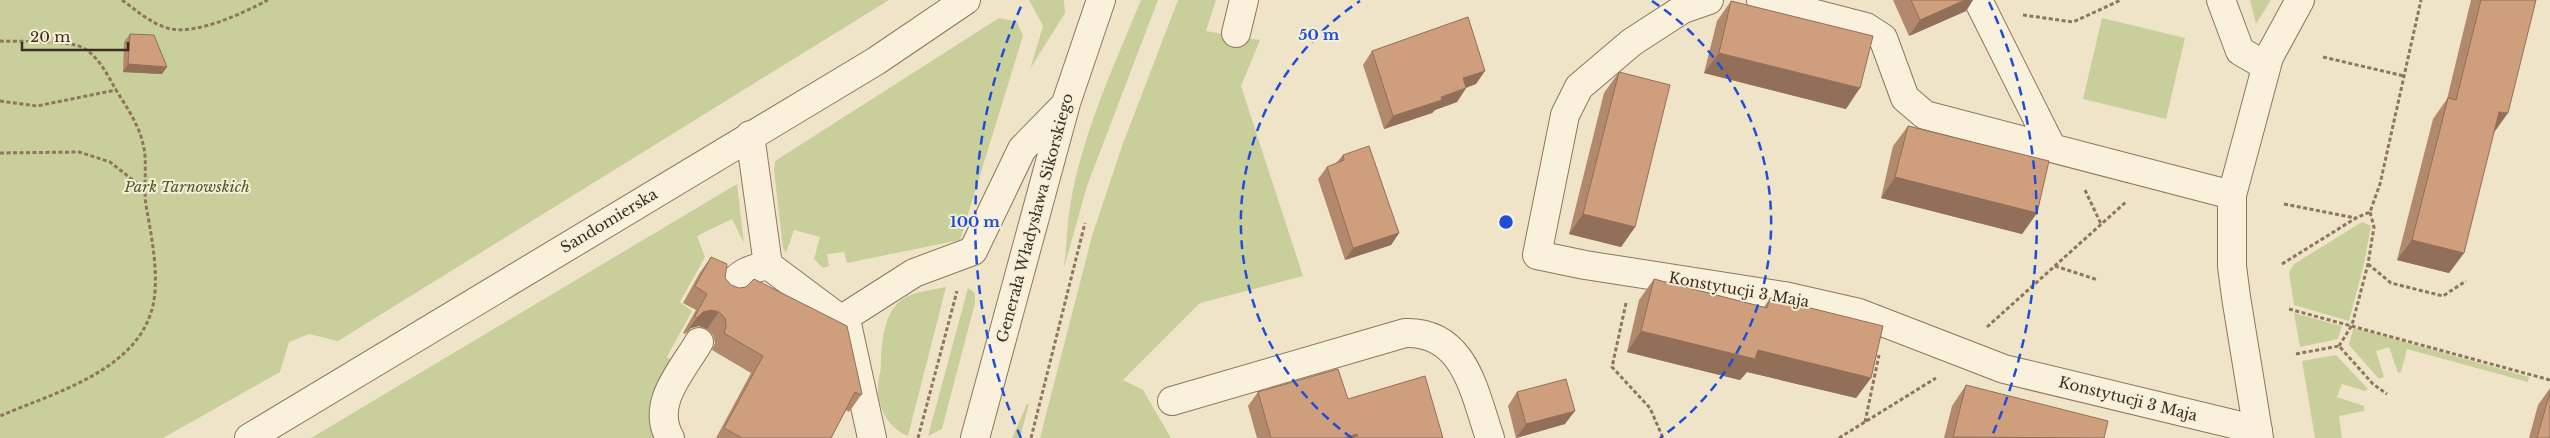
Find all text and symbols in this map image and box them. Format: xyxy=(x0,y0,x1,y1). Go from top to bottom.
scale bar xyxy=(22,20,129,52)
text: 50 m xyxy=(1299,25,1340,44)
text: 20 m xyxy=(30,27,70,46)
street label: Generała Władysława Sikorskiego xyxy=(992,91,1077,344)
park label: Park Tarnowskich xyxy=(123,177,250,196)
street label: Sandomierska xyxy=(557,184,661,257)
text: 100 m xyxy=(950,212,1000,231)
centre of rings xyxy=(1497,213,1515,231)
street label: Konstytucji 3 Maja xyxy=(1667,268,1811,311)
street label: Konstytucji 3 Maja xyxy=(2057,372,2200,425)

